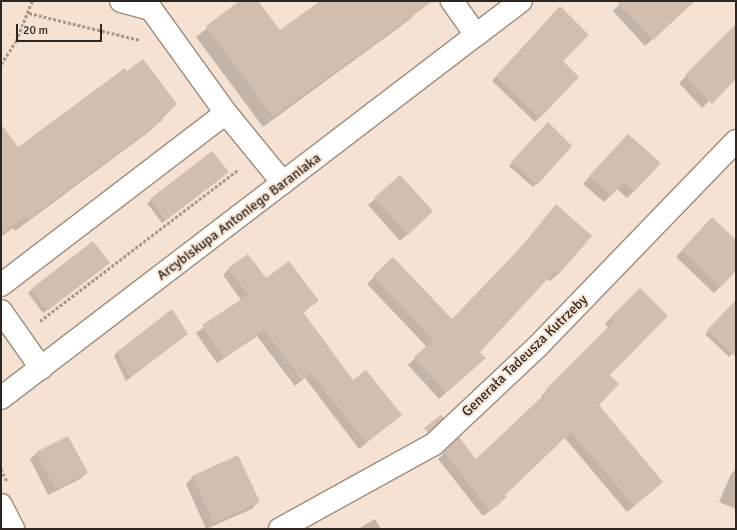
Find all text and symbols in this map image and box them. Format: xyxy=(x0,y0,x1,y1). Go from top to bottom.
scale bar xyxy=(18,16,104,42)
text: 20 m xyxy=(23,23,48,38)
street label: Arcybiskupa Antoniego Baraniaka xyxy=(154,150,324,284)
street label: Generała Tadeusza Kutrzeby xyxy=(459,292,591,420)

